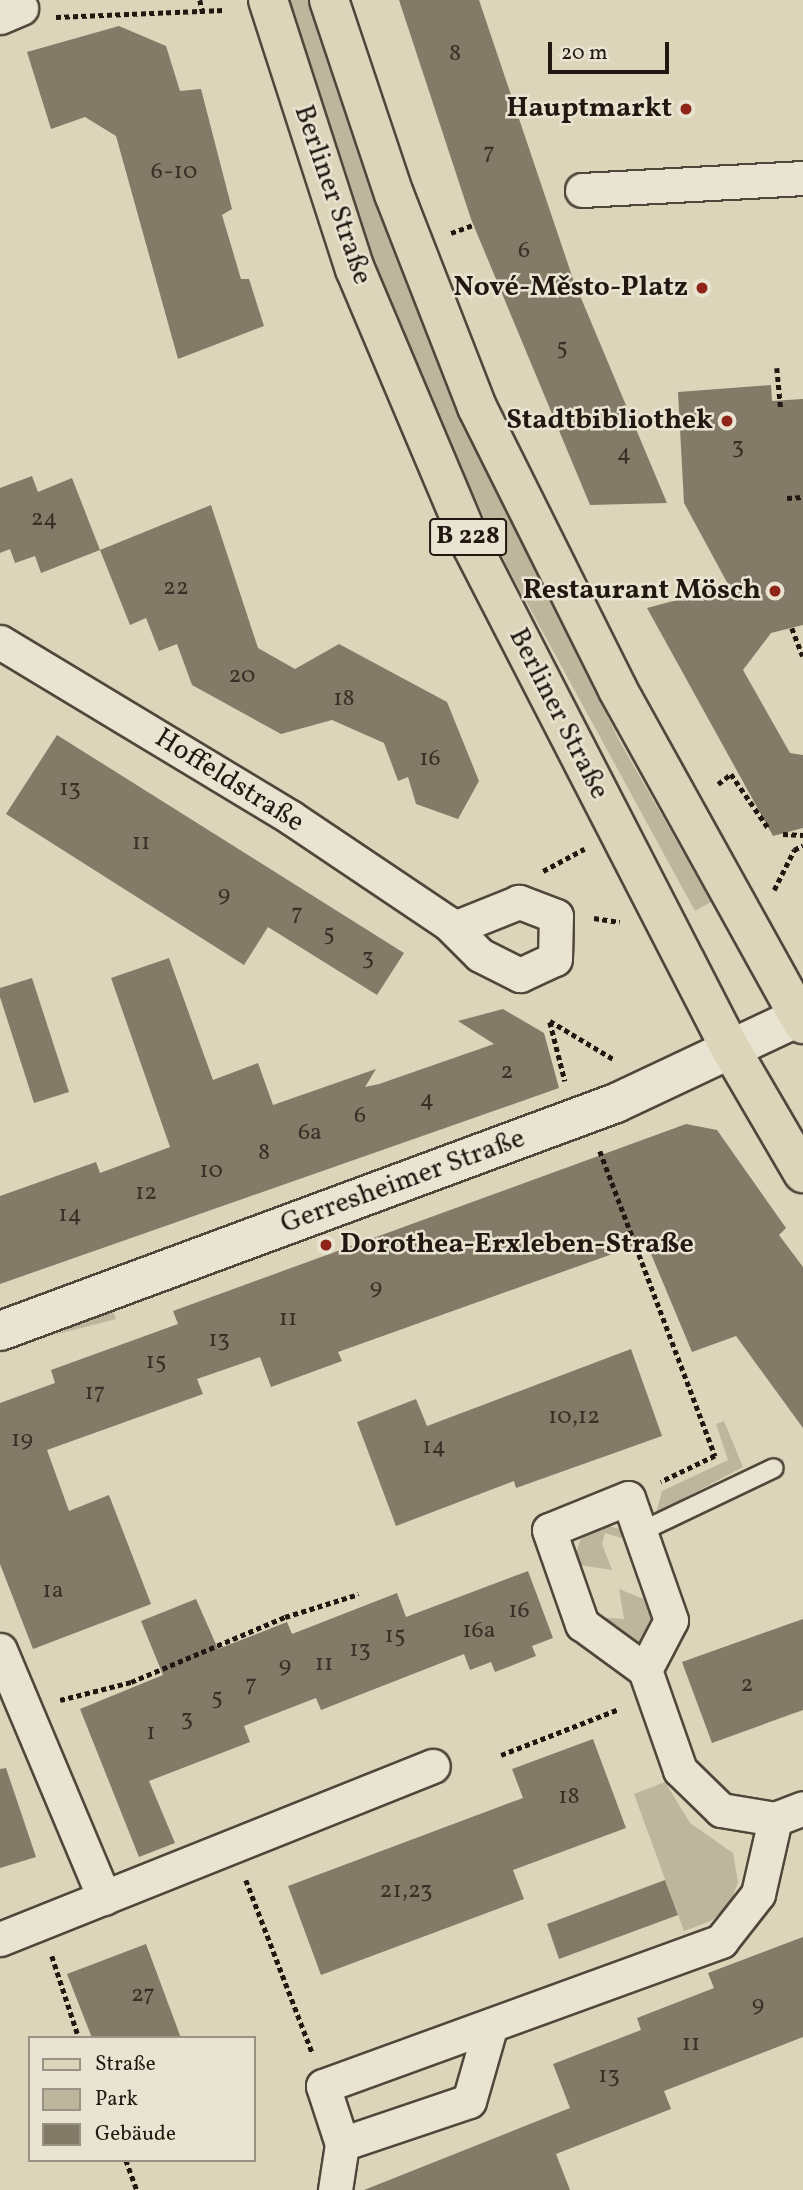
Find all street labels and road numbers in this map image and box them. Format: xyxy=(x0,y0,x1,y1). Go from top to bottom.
street label: Berliner Straße xyxy=(286,101,378,289)
road number: B 228 xyxy=(428,514,508,559)
street label: Berliner Straße xyxy=(500,623,616,805)
street label: Hoffeldstraße xyxy=(148,722,310,840)
street label: Gerresheimer Straße xyxy=(276,1122,530,1242)

